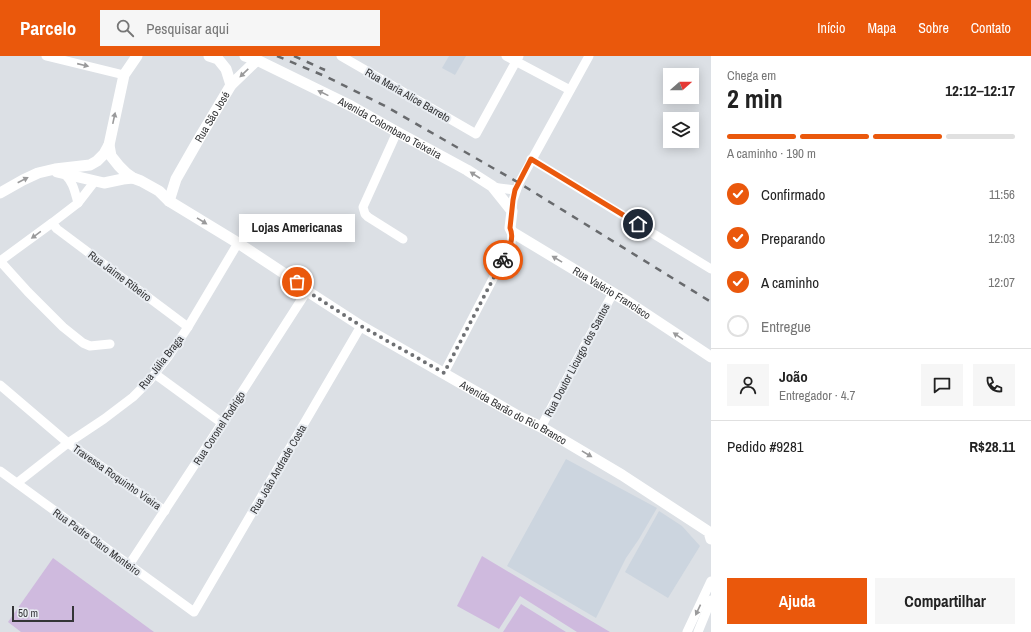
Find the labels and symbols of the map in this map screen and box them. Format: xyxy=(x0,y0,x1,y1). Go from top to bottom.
one-way arrow xyxy=(78,62,90,68)
street label: Rua Maria Alice Barreto xyxy=(363,65,453,125)
one-way arrow xyxy=(239,68,249,78)
north arrow xyxy=(663,68,699,104)
street label: Rua São José xyxy=(192,89,233,145)
one-way arrow xyxy=(318,90,329,96)
street label: Avenida Colombano Teixeira xyxy=(335,93,444,162)
one-way arrow xyxy=(112,112,118,124)
one-way arrow xyxy=(469,171,481,178)
one-way arrow xyxy=(17,176,29,183)
pin xyxy=(621,207,655,241)
callout: Lojas Americanas xyxy=(239,214,355,242)
one-way arrow xyxy=(197,218,208,225)
one-way arrow xyxy=(30,231,41,239)
courier xyxy=(483,240,523,280)
street label: Rua Jaime Ribeiro xyxy=(86,248,154,304)
one-way arrow xyxy=(552,255,562,263)
street label: Rua Valério Francisco xyxy=(570,263,654,322)
pin xyxy=(280,265,314,299)
street label: Rua Doutor Licurgo dos Santos xyxy=(541,300,613,419)
street label: Rua Júlia Braga xyxy=(136,332,186,392)
one-way arrow xyxy=(673,332,683,340)
street label: Avenida Barão do Rio Branco xyxy=(457,377,569,448)
street label: Rua Coronel Rodrigo xyxy=(190,388,248,468)
street label: Rua João Andrade Costa xyxy=(247,422,309,516)
street label: Travessa Roquinho Vieira xyxy=(70,441,164,513)
one-way arrow xyxy=(581,450,592,458)
street label: Rua Padre Claro Monteiro xyxy=(50,505,144,579)
scale bar xyxy=(12,604,74,623)
one-way arrow xyxy=(694,604,700,616)

